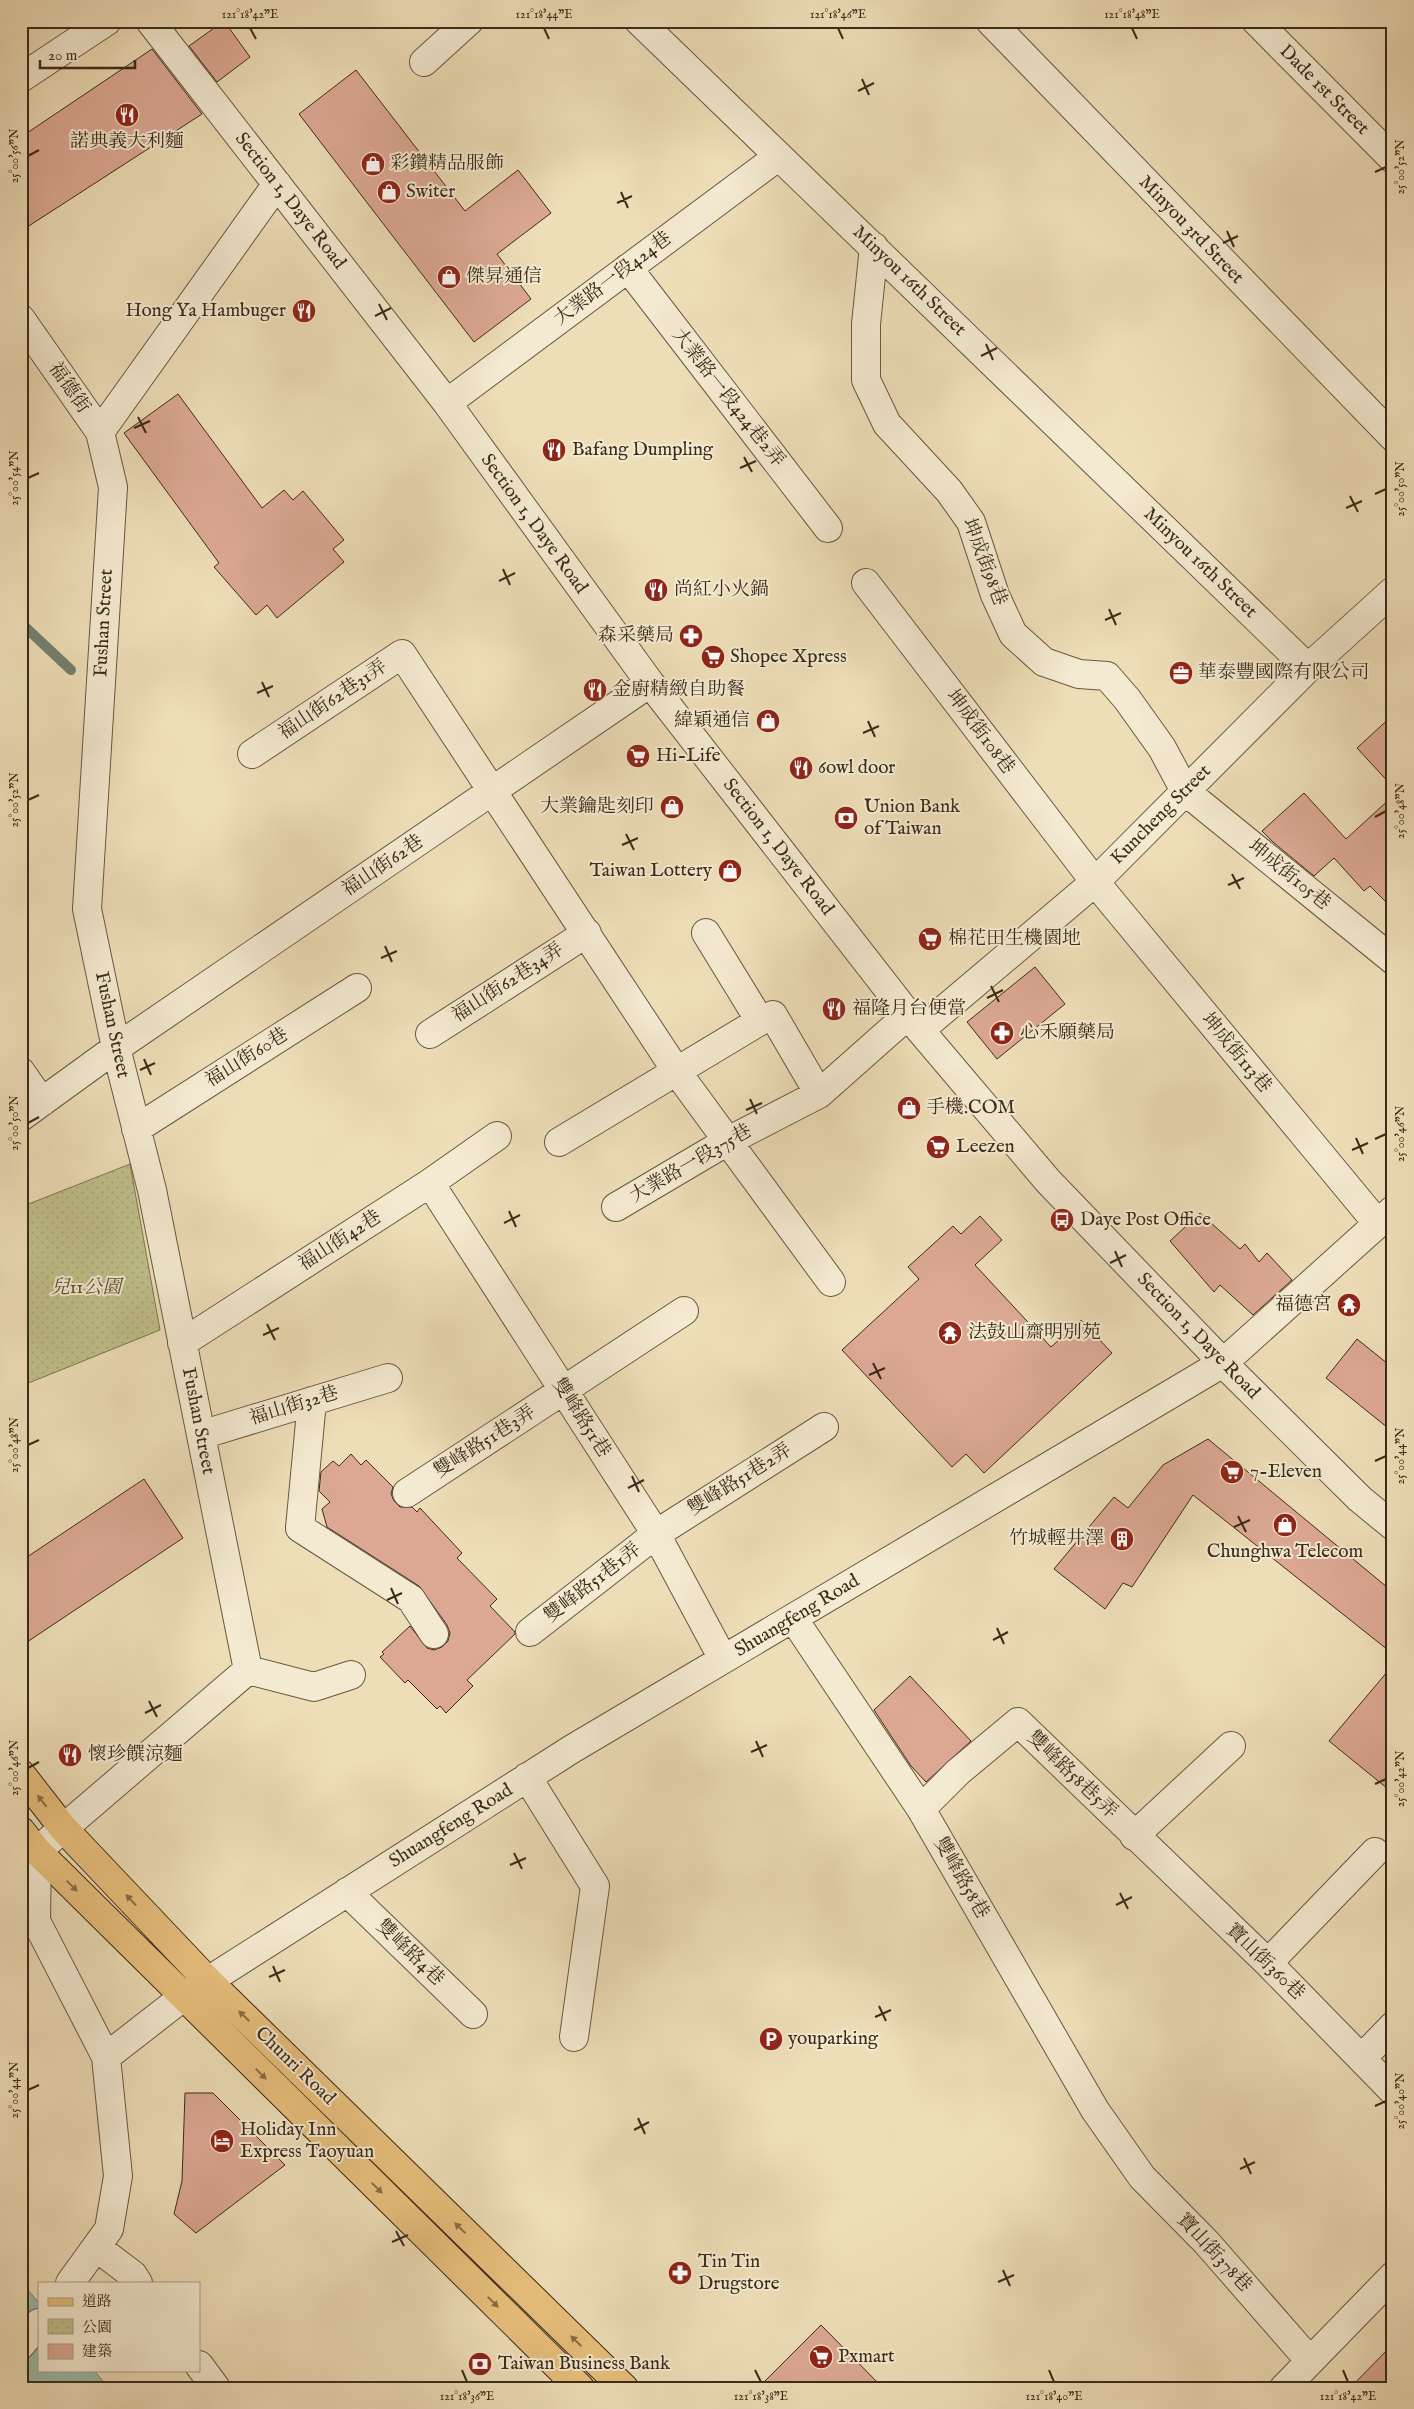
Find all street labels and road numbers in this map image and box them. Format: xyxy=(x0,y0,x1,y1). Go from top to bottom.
street label: Dade 1st Street xyxy=(1274,40,1375,141)
street label: Section 1, Daye Road xyxy=(229,128,351,275)
street label: Minyou 3rd Street xyxy=(1133,171,1249,290)
street label: Minyou 16th Street xyxy=(847,221,971,342)
street label: 大業路一段424巷 xyxy=(549,227,677,331)
street label: 大業路一段424巷2弄 xyxy=(666,324,790,472)
street label: 福德街 xyxy=(43,358,95,418)
street label: Section 1, Daye Road xyxy=(475,449,593,599)
street label: Minyou 16th Street xyxy=(1138,503,1262,624)
street label: 坤成街98巷 xyxy=(956,515,1012,609)
street label: Fushan Street xyxy=(89,568,119,678)
street label: 福山街62巷31弄 xyxy=(274,655,392,745)
street label: 坤成街108巷 xyxy=(940,685,1020,779)
street label: Kuncheng Street xyxy=(1106,759,1217,870)
street label: Section 1, Daye Road xyxy=(717,774,839,921)
street label: 福山街62巷 xyxy=(338,830,428,902)
street label: 坤成街105巷 xyxy=(1243,834,1335,916)
street label: 福山街62巷34弄 xyxy=(448,938,568,1028)
street label: Fushan Street xyxy=(89,970,135,1081)
street label: 坤成街113巷 xyxy=(1196,1008,1276,1098)
street label: 福山街60巷 xyxy=(201,1023,293,1093)
street label: 大業路一段375巷 xyxy=(626,1119,756,1209)
street label: 福山街42巷 xyxy=(294,1205,386,1277)
street label: Section 1, Daye Road xyxy=(1131,1268,1265,1405)
street label: Fushan Street xyxy=(176,1366,220,1477)
street label: 雙峰路51巷 xyxy=(546,1374,616,1462)
street label: 福山街32巷 xyxy=(246,1381,342,1431)
street label: 雙峰路51巷3弄 xyxy=(430,1400,540,1484)
street label: 雙峰路51巷2弄 xyxy=(684,1439,796,1521)
street label: 雙峰路51巷1弄 xyxy=(540,1538,646,1628)
street label: Shuangfeng Road xyxy=(730,1569,864,1663)
street label: 雙峰路58巷5弄 xyxy=(1022,1726,1122,1824)
street label: Shuangfeng Road xyxy=(385,1778,518,1874)
street label: 雙峰路58巷 xyxy=(928,1833,994,1923)
street label: 雙峰路4巷 xyxy=(371,1915,449,1991)
street label: 寶山街360巷 xyxy=(1221,1918,1309,2006)
street label: Chunri Road xyxy=(250,2022,341,2111)
street label: 寶山街378巷 xyxy=(1171,2208,1257,2298)

